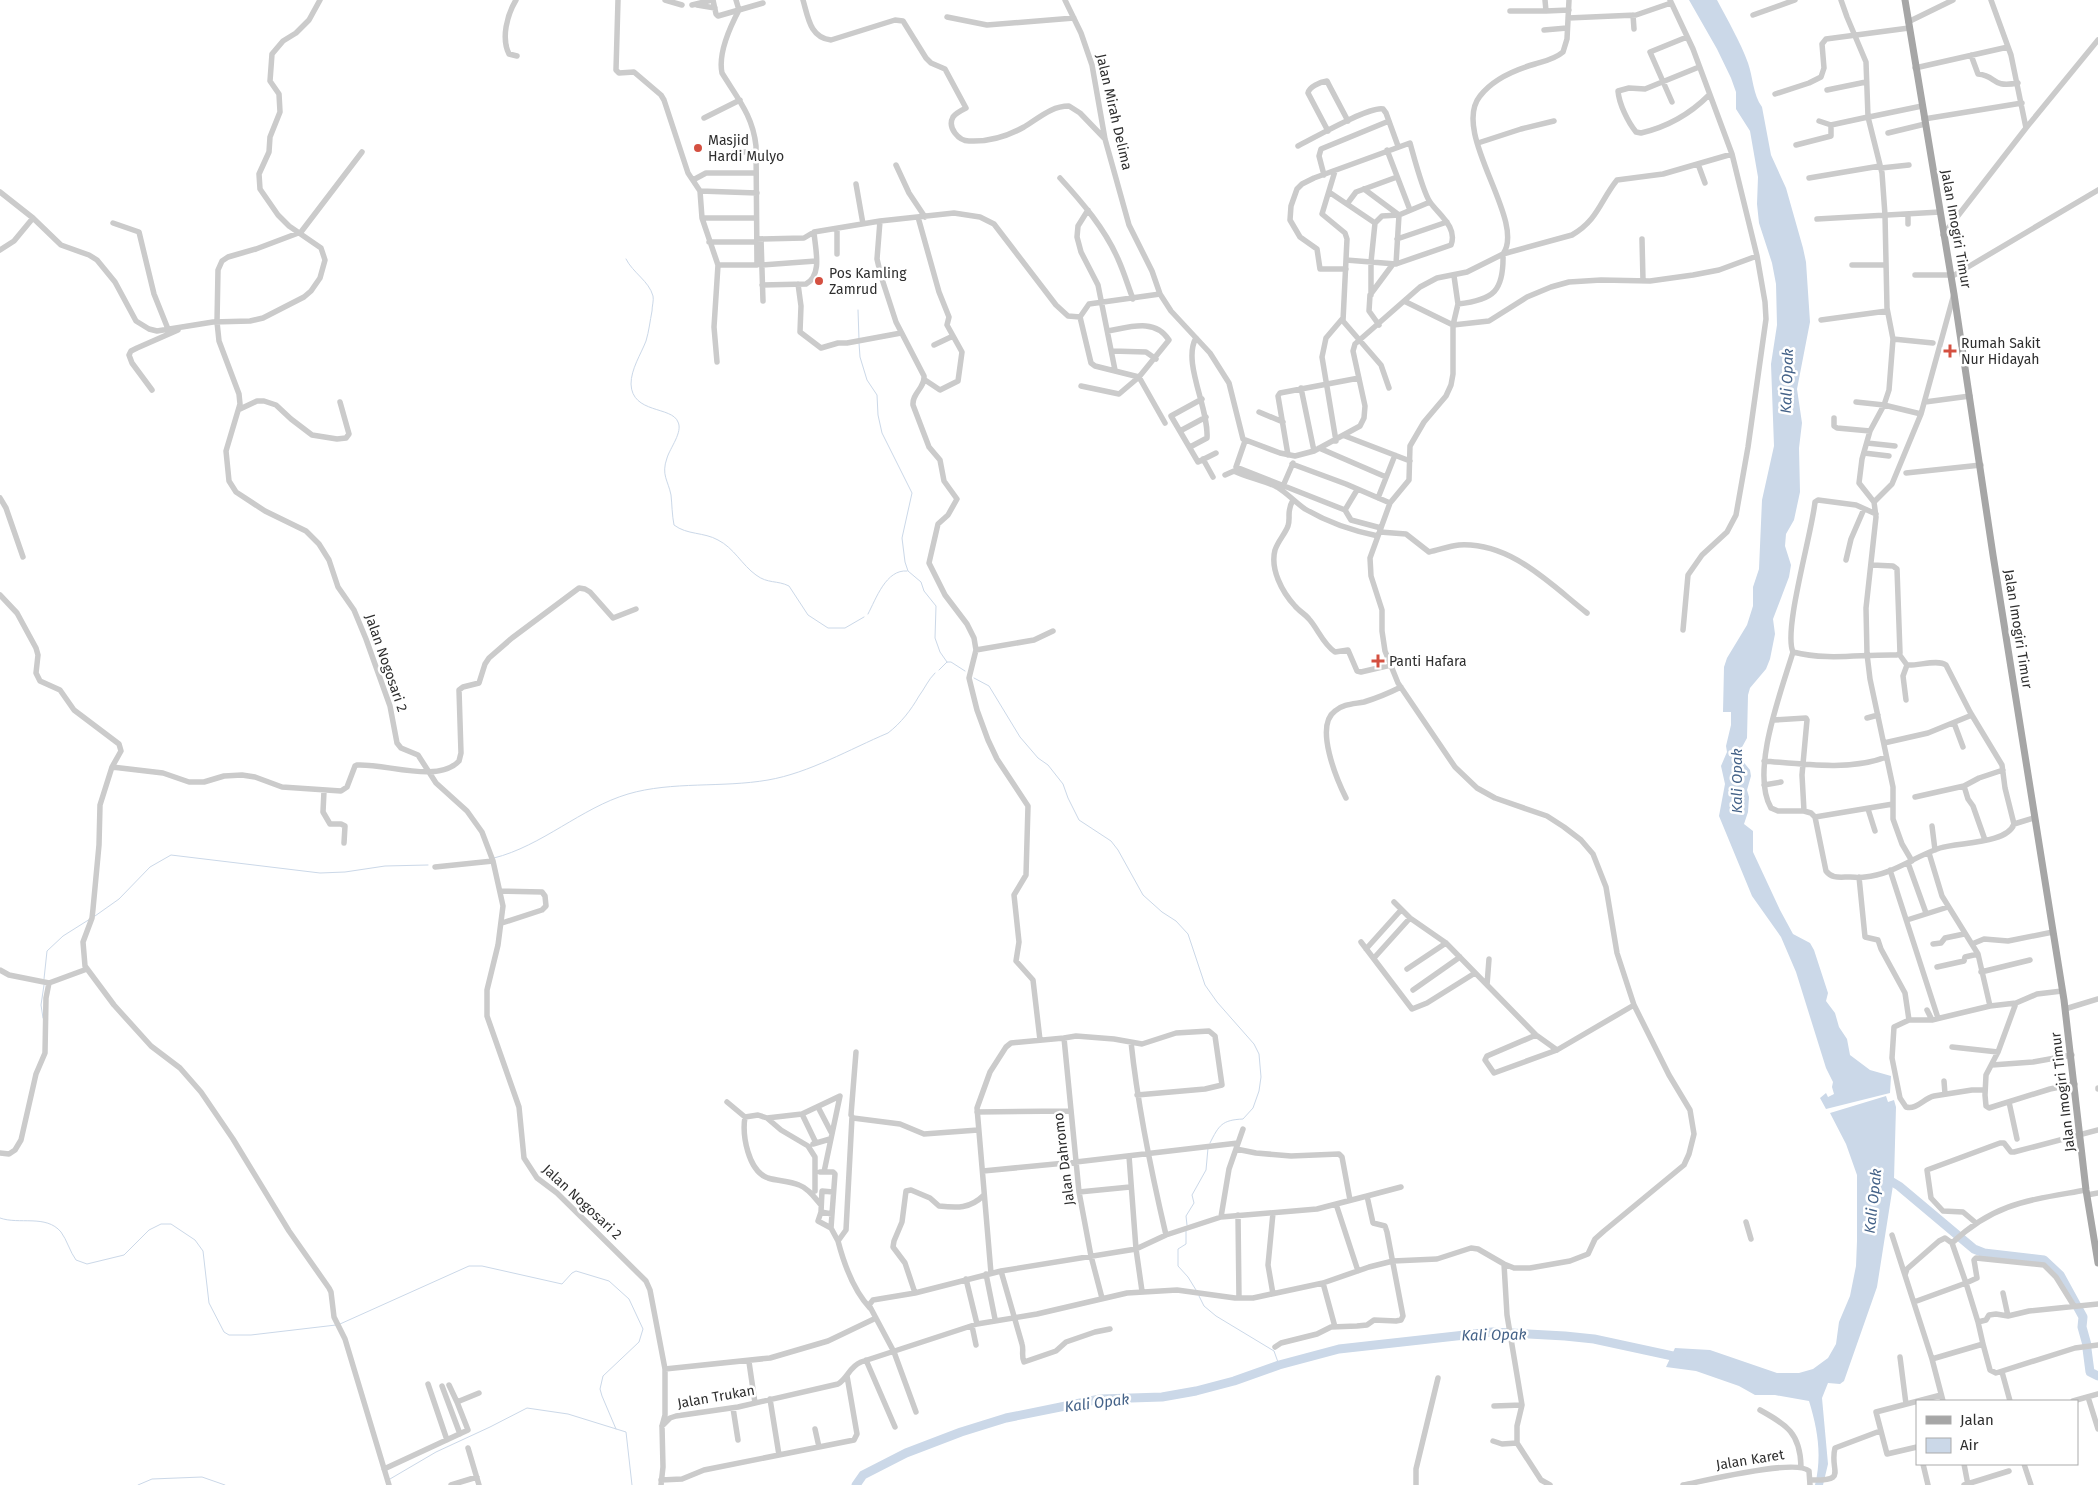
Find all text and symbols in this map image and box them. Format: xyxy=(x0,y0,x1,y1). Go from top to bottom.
street label: Jalan Mirah Delima xyxy=(1092,52,1136,172)
place label: Masjid Hardi Mulyo xyxy=(708,132,784,165)
marker: Masjid Hardi Mulyo xyxy=(692,142,704,154)
street label: Jalan Imogiri Timur xyxy=(1937,168,1975,290)
place label: Pos Kamling Zamrud xyxy=(829,265,907,298)
marker: Pos Kamling Zamrud xyxy=(813,275,825,287)
place label: Rumah Sakit Nur Hidayah xyxy=(1961,335,2042,368)
marker: Rumah Sakit Nur Hidayah xyxy=(1943,344,1957,358)
water label: Kali Opak xyxy=(1777,348,1797,414)
street label: Jalan Imogiri Timur xyxy=(2000,568,2036,690)
street label: Jalan Nogosari 2 xyxy=(361,612,411,714)
place label: Panti Hafara xyxy=(1389,653,1467,670)
marker: Panti Hafara xyxy=(1371,654,1385,668)
water label: Kali Opak xyxy=(1728,748,1746,814)
street label: Jalan Imogiri Timur xyxy=(2047,1031,2079,1153)
street label: Jalan Dahromo xyxy=(1050,1112,1078,1206)
street label: Jalan Nogosari 2 xyxy=(539,1161,625,1243)
water label: Kali Opak xyxy=(1861,1168,1885,1234)
water label: Kali Opak xyxy=(1461,1325,1527,1345)
street label: Jalan Trukan xyxy=(676,1382,756,1412)
water label: Kali Opak xyxy=(1064,1390,1130,1416)
legend xyxy=(1916,1400,2078,1465)
text: Jalan xyxy=(1960,1411,1994,1429)
text: Air xyxy=(1960,1436,1979,1454)
street label: Jalan Karet xyxy=(1715,1446,1786,1474)

